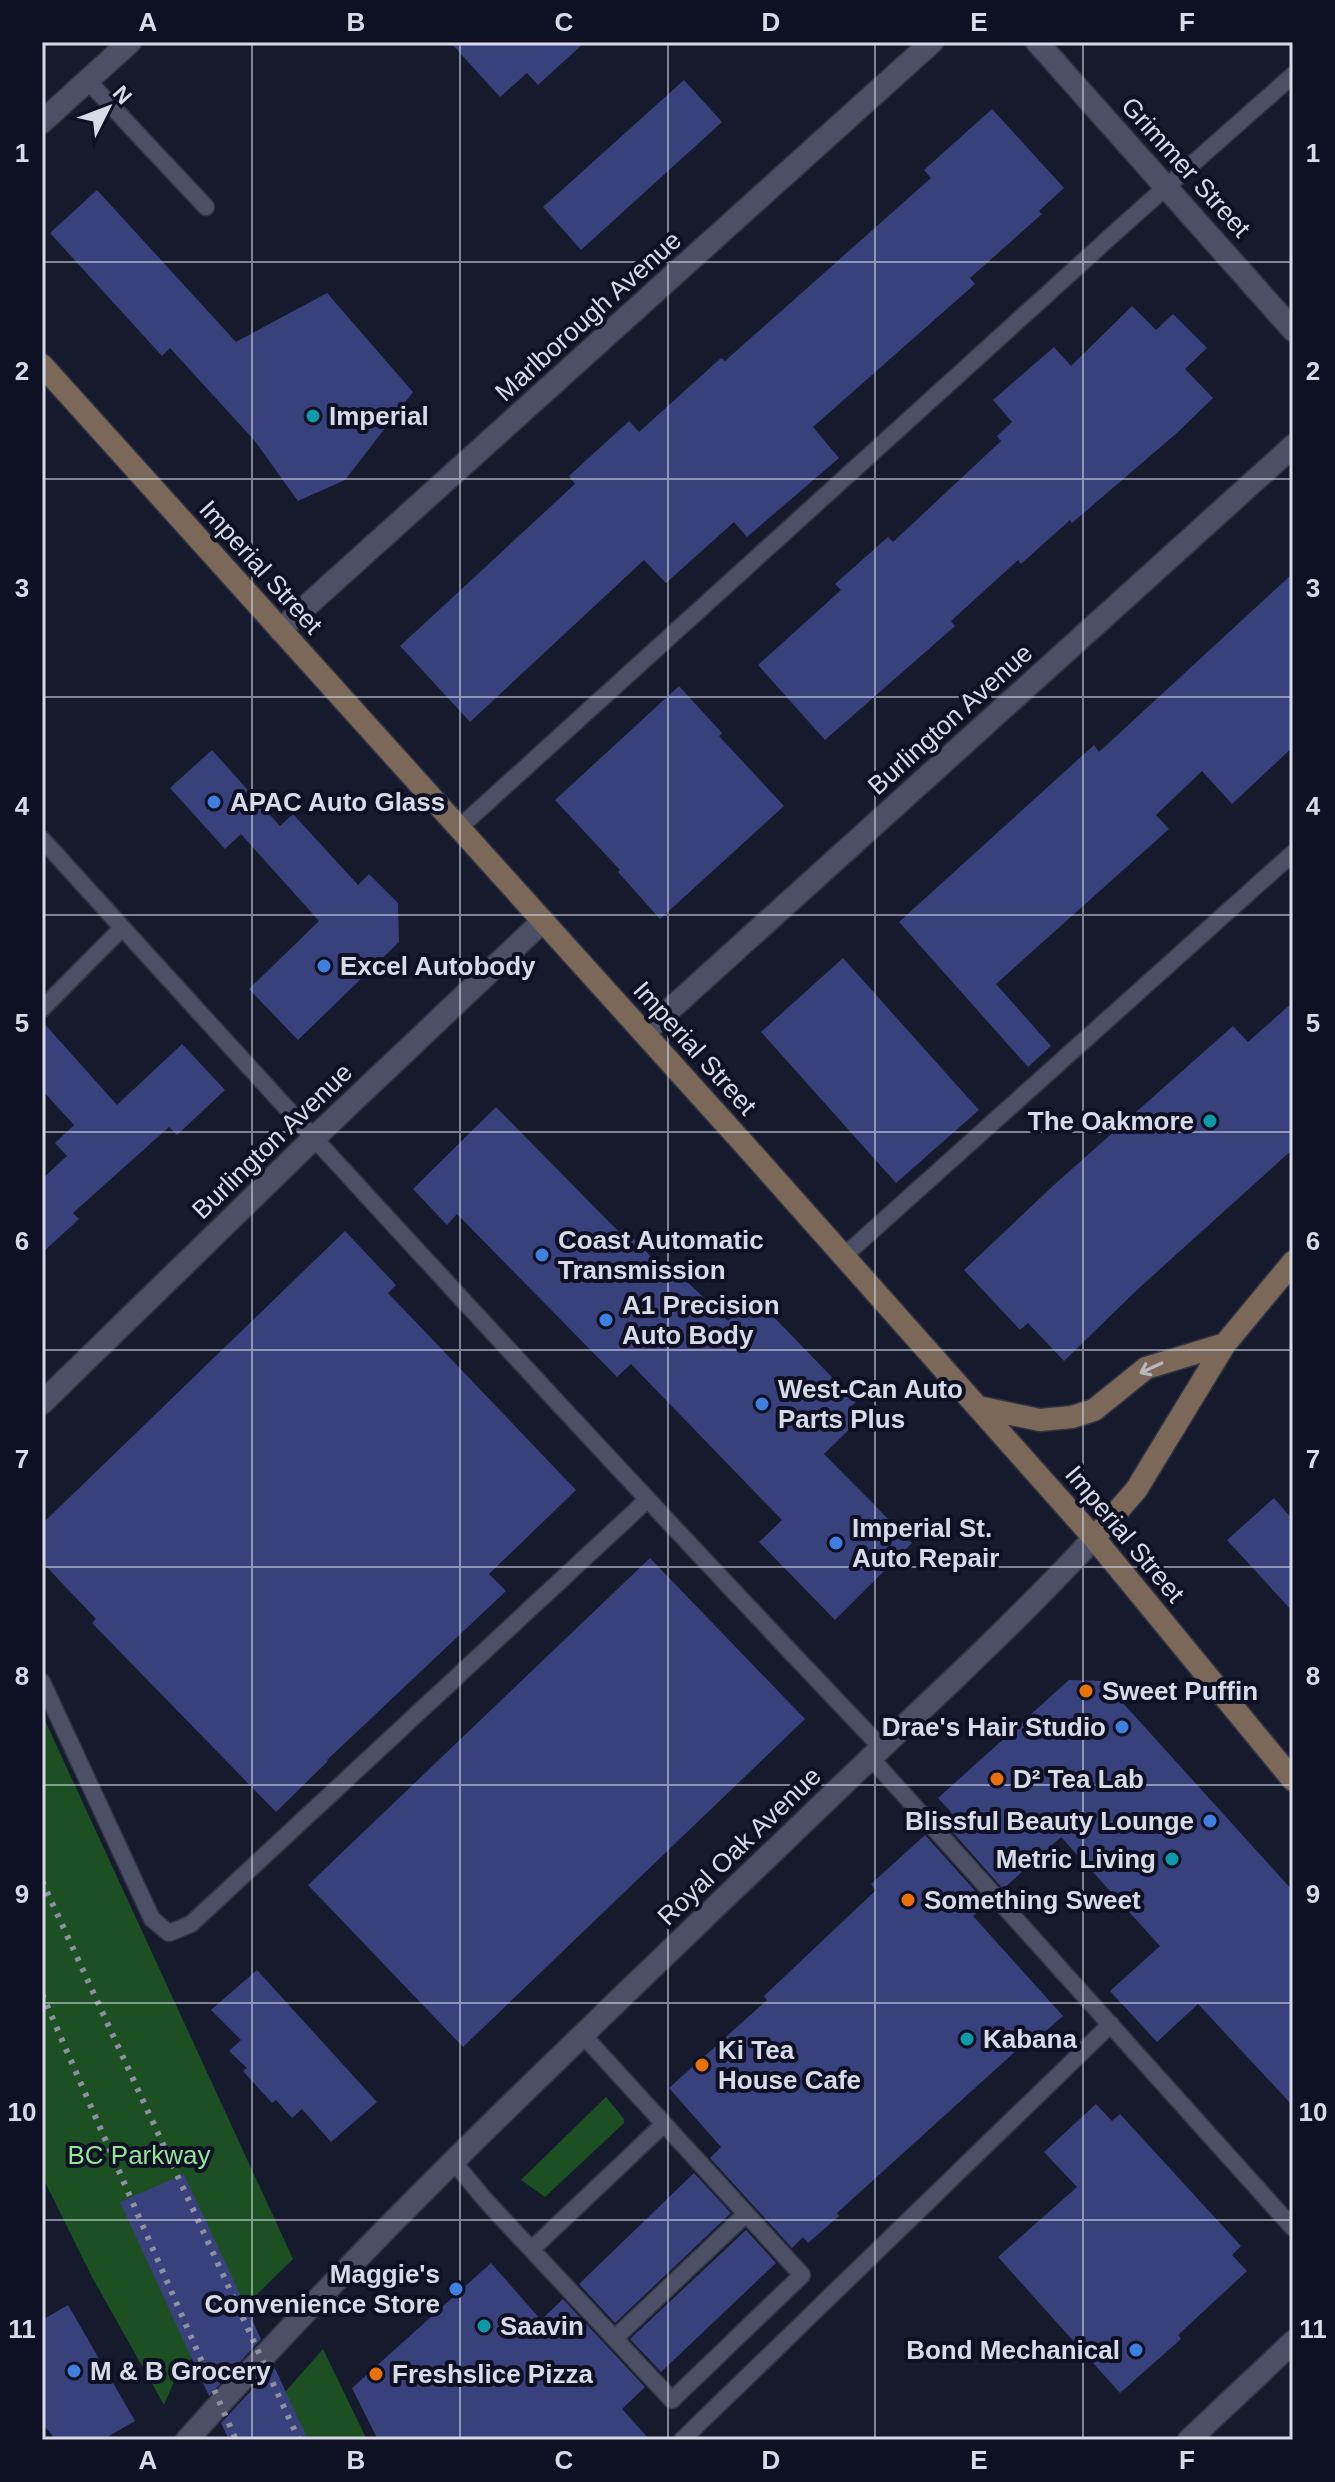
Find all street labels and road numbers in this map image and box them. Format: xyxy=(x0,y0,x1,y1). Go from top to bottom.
street label: Grimmer Street xyxy=(1115,91,1257,244)
street label: Marlborough Avenue xyxy=(489,225,687,407)
street label: Imperial Street xyxy=(193,494,329,640)
street label: Burlington Avenue xyxy=(862,637,1038,801)
street label: Imperial Street xyxy=(627,975,763,1121)
street label: Burlington Avenue xyxy=(186,1057,358,1225)
street label: Imperial Street xyxy=(1059,1460,1191,1609)
street label: Royal Oak Avenue xyxy=(651,1761,827,1931)

